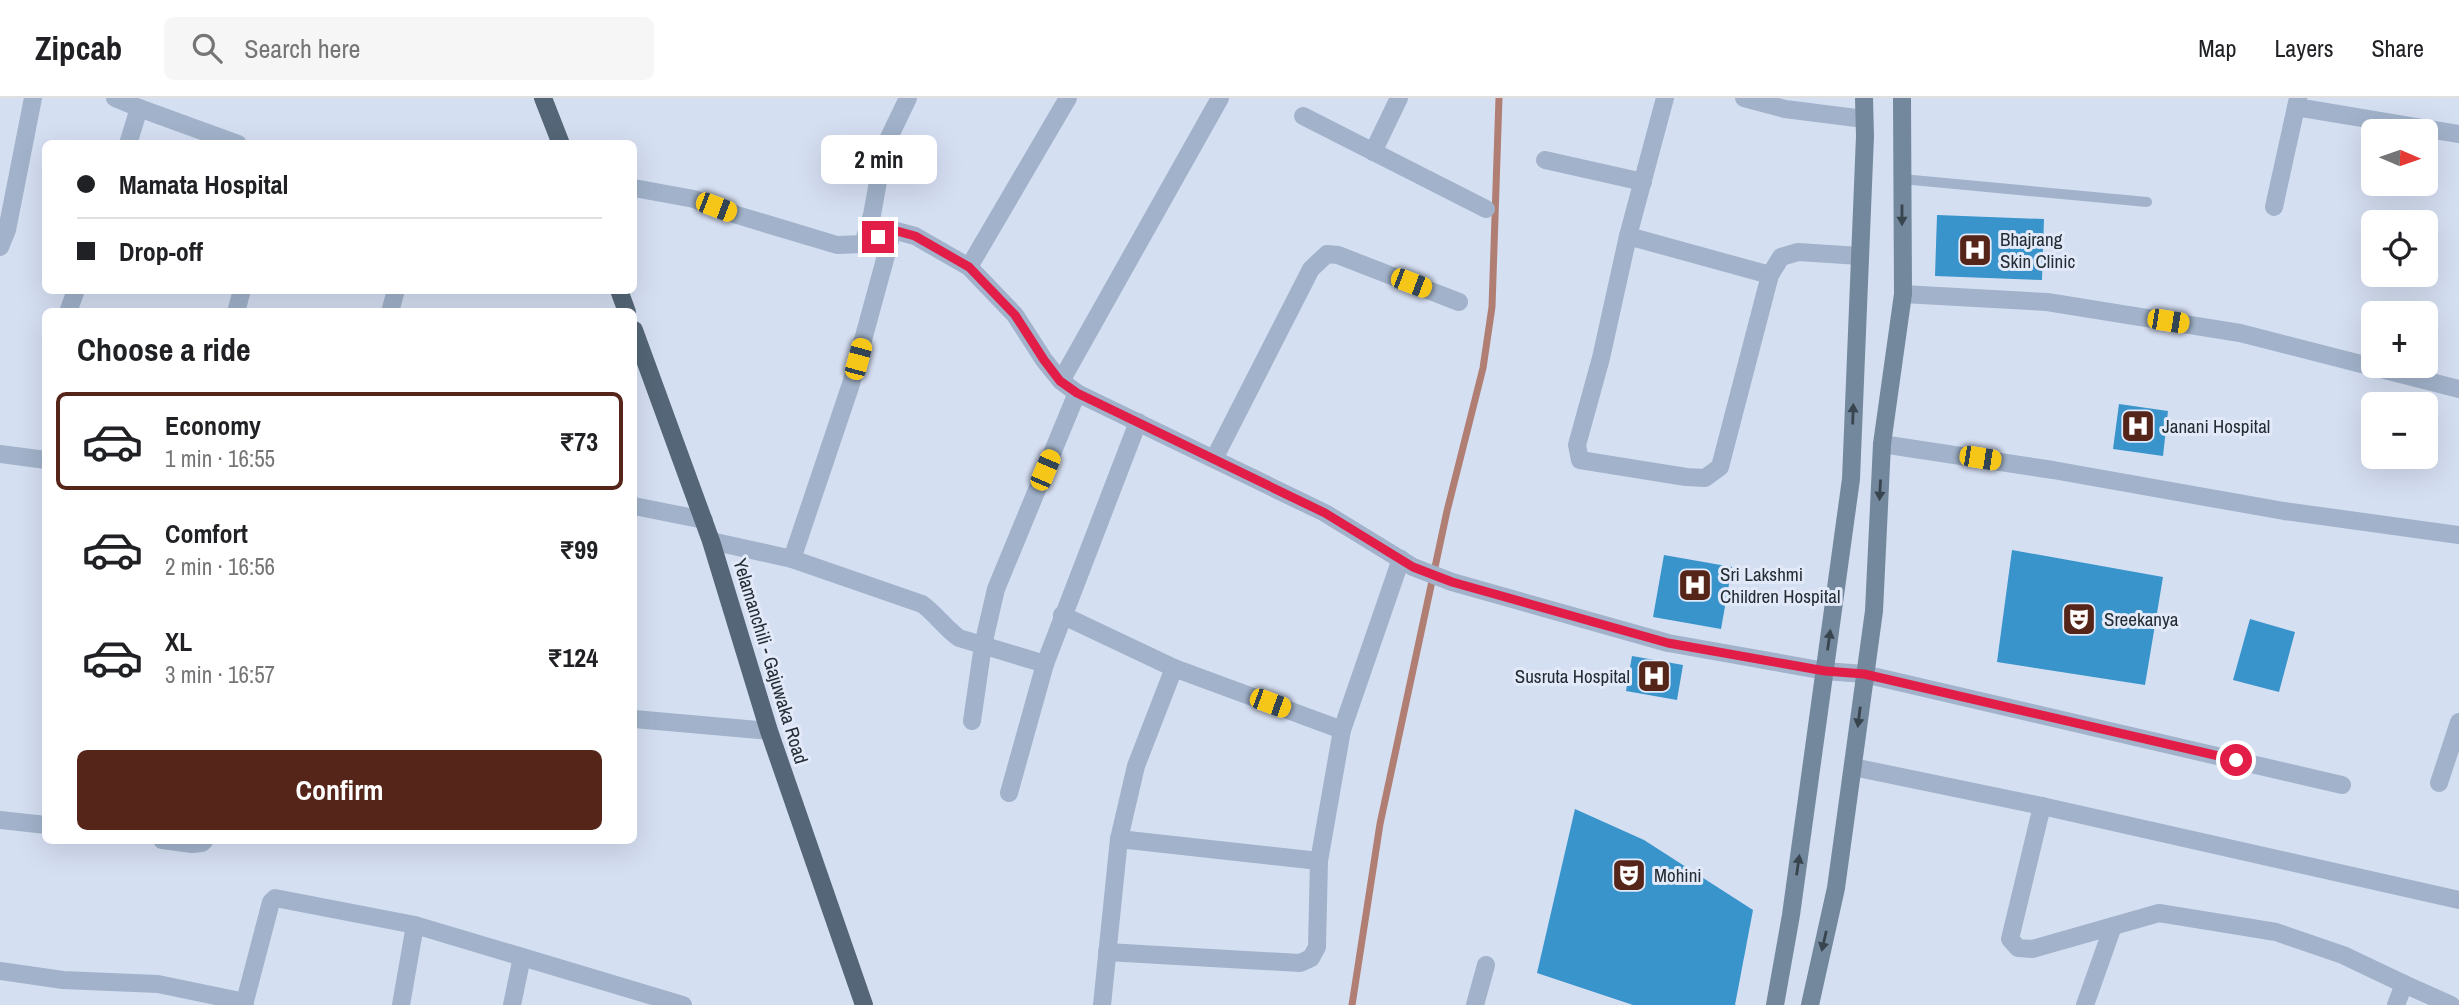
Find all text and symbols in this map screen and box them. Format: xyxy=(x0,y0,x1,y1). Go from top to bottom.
search box xyxy=(164,17,654,80)
text: Zipcab xyxy=(35,26,122,70)
icon: search xyxy=(188,29,226,67)
text: Search here xyxy=(244,31,360,66)
text: Map xyxy=(2198,32,2236,64)
text: Layers xyxy=(2274,32,2333,64)
text: Share xyxy=(2371,32,2424,64)
north arrow xyxy=(2361,119,2438,196)
map controls xyxy=(2361,119,2438,469)
callout: 2 min xyxy=(820,136,936,184)
text: 2 min xyxy=(854,144,904,175)
text: Mamata Hospital xyxy=(119,167,288,202)
car xyxy=(693,190,740,224)
one-way arrow xyxy=(1896,204,1908,226)
button: locate xyxy=(2361,210,2438,287)
route end xyxy=(862,221,894,253)
place label: Bhajrang Skin Clinic xyxy=(2000,226,2076,274)
hospital icon: Bhajrang Skin Clinic xyxy=(1956,231,1994,269)
text: Drop-off xyxy=(119,234,203,269)
car xyxy=(1388,266,1435,300)
button: + xyxy=(2361,301,2438,378)
car xyxy=(2146,307,2191,335)
text: Choose a ride xyxy=(77,328,251,371)
car xyxy=(843,336,874,382)
button: − xyxy=(2361,392,2438,469)
one-way arrow xyxy=(1848,403,1859,425)
hospital icon: Janani Hospital xyxy=(2119,407,2157,445)
text: Economy xyxy=(165,408,261,443)
icon: car xyxy=(81,410,144,473)
place label: Janani Hospital xyxy=(2162,413,2270,439)
text: ₹73 xyxy=(559,424,598,459)
text: 1 min · 16:55 xyxy=(165,443,275,474)
car xyxy=(1958,444,2003,472)
car xyxy=(1028,447,1063,493)
one-way arrow xyxy=(1874,479,1885,501)
text: Comfort xyxy=(165,516,248,551)
icon: car xyxy=(81,518,144,581)
text: ₹99 xyxy=(559,532,598,567)
text: 2 min · 16:56 xyxy=(165,551,275,582)
street label: Yelamanchili - Gajuwaka Road xyxy=(727,555,815,767)
place label: Sri Lakshmi Children Hospital xyxy=(1720,561,1840,609)
hospital icon: Sri Lakshmi Children Hospital xyxy=(1676,566,1714,604)
theatre icon: Sreekanya xyxy=(2060,600,2098,638)
place label: Sreekanya xyxy=(2104,606,2179,632)
text: XL xyxy=(165,624,192,659)
icon: car xyxy=(81,626,144,689)
one-way arrow xyxy=(1824,629,1835,651)
text: ₹124 xyxy=(547,640,598,675)
hospital icon: Susruta Hospital xyxy=(1635,657,1673,695)
text: 3 min · 16:57 xyxy=(165,659,275,690)
place label: Susruta Hospital xyxy=(1515,663,1630,689)
car xyxy=(1247,686,1294,720)
one-way arrow xyxy=(1853,706,1864,728)
route start xyxy=(2220,744,2252,776)
button: Confirm xyxy=(77,750,602,830)
one-way arrow xyxy=(1792,854,1803,876)
theatre icon: Mohini xyxy=(1610,856,1648,894)
place label: Mohini xyxy=(1654,862,1702,888)
one-way arrow xyxy=(1819,930,1830,952)

